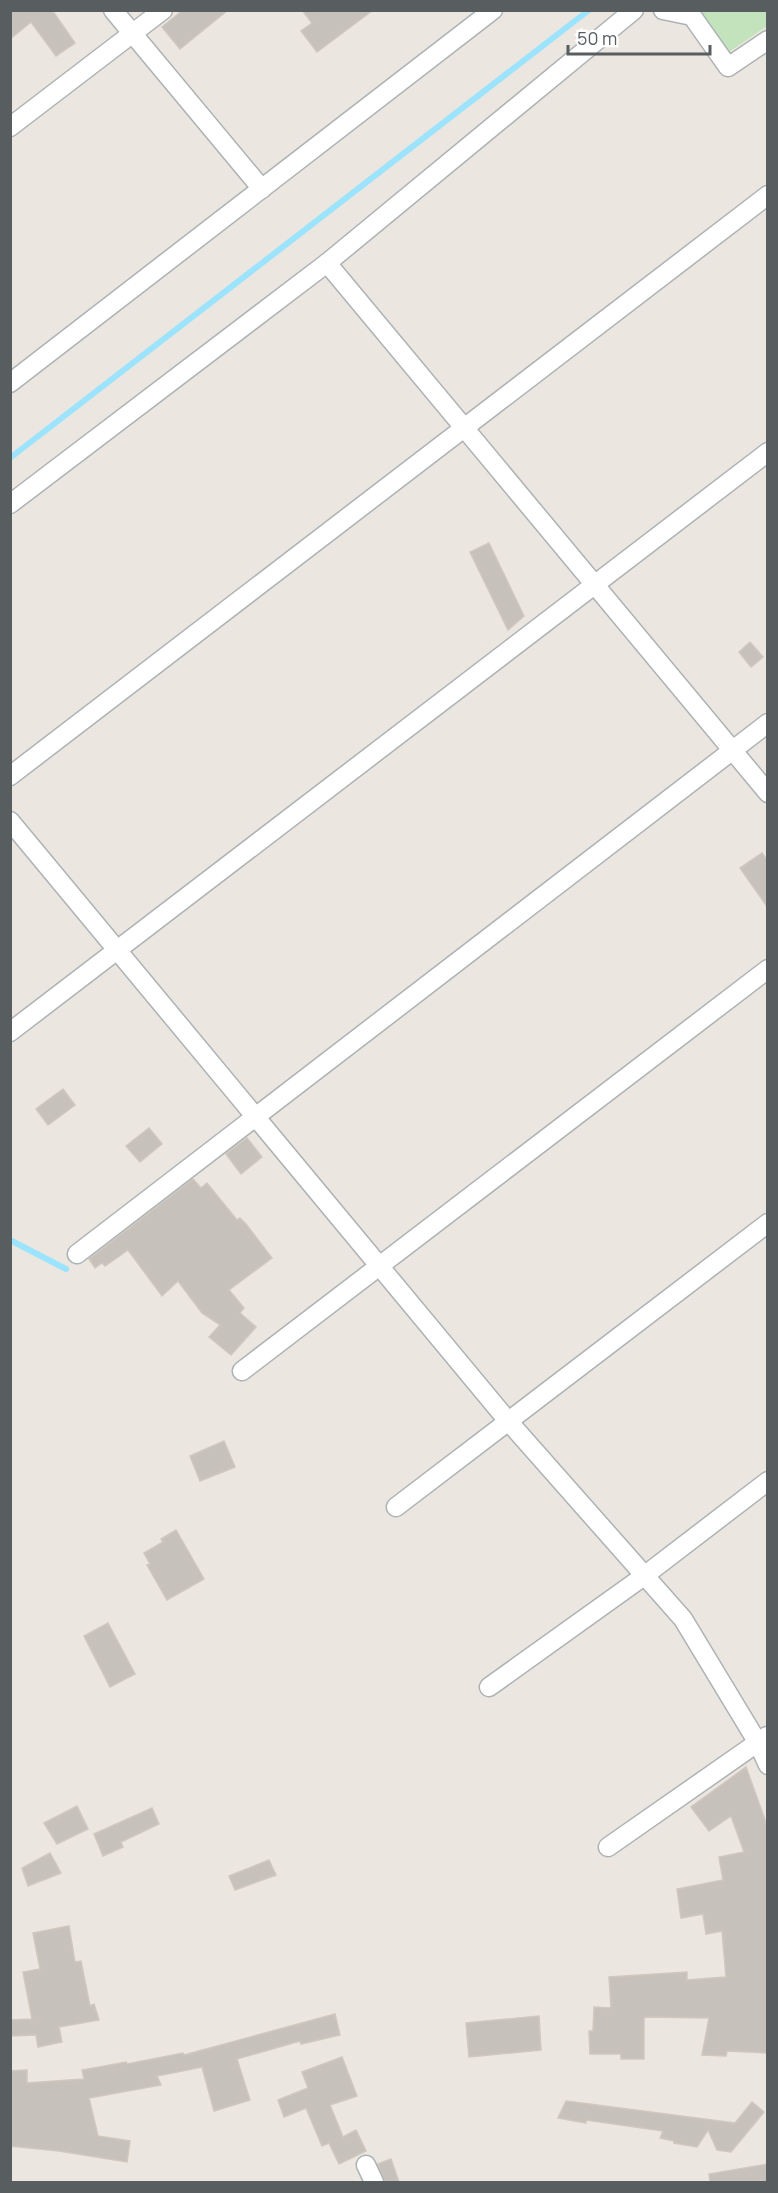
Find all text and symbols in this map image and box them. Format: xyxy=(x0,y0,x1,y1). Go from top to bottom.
scale bar xyxy=(568,18,710,56)
text: 50 m xyxy=(577,26,617,50)

